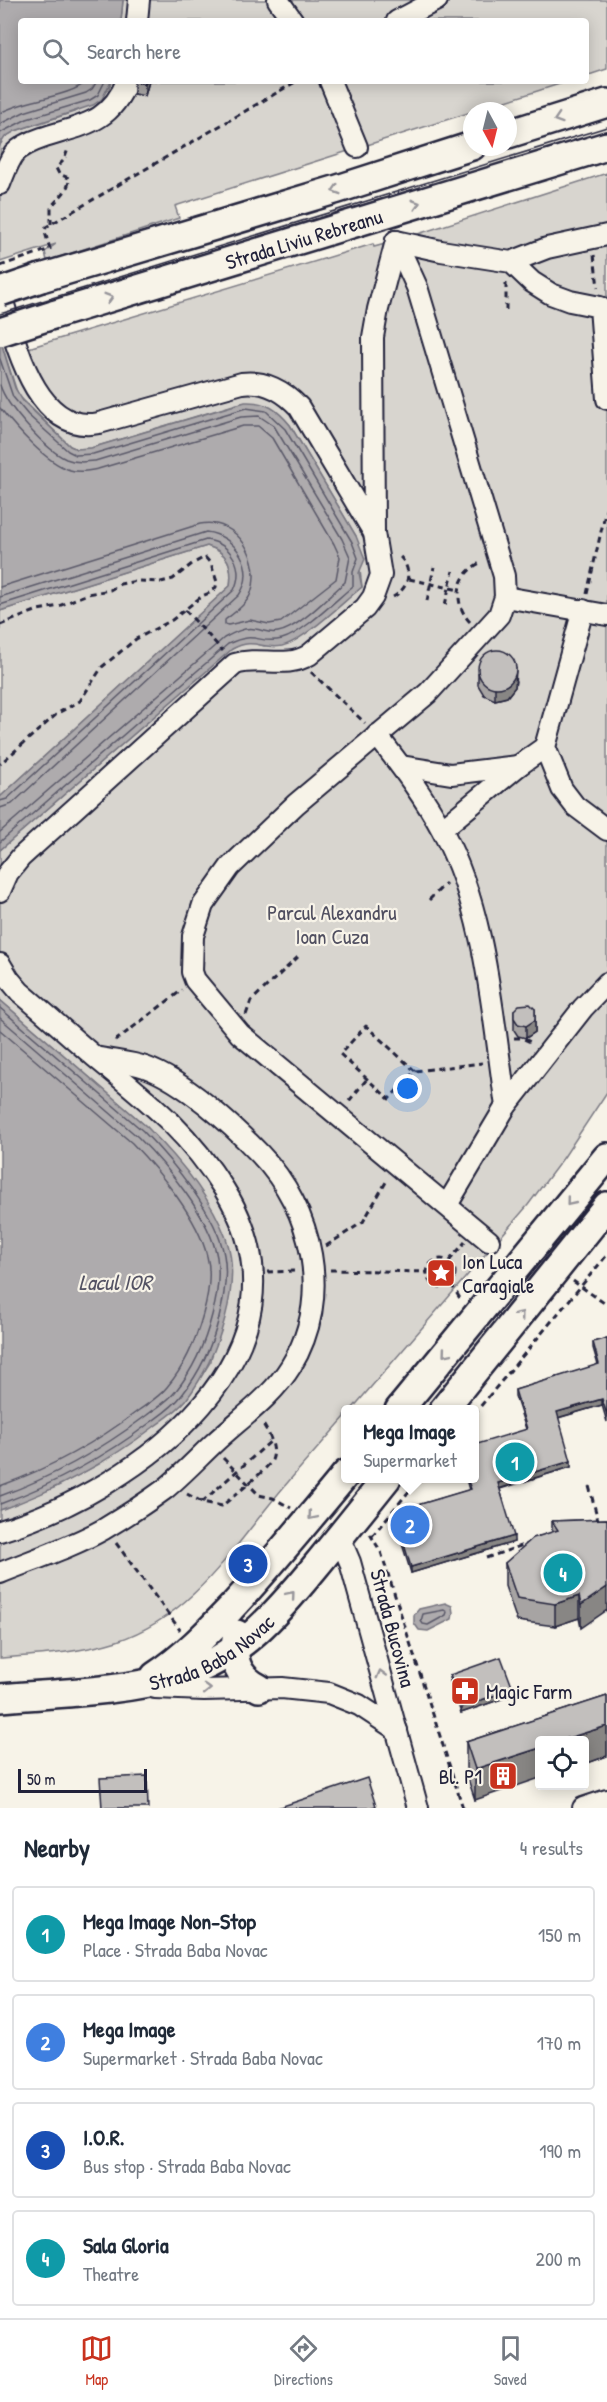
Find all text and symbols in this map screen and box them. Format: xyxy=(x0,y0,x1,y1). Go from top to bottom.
search box xyxy=(18,18,589,84)
icon: search xyxy=(39,35,72,68)
text: Search here xyxy=(87,36,181,66)
north arrow xyxy=(463,102,517,156)
one-way arrow xyxy=(553,111,563,124)
one-way arrow xyxy=(331,183,342,195)
one-way arrow xyxy=(410,199,421,211)
street label: Strada Liviu Rebreanu xyxy=(222,201,386,276)
one-way arrow xyxy=(103,293,114,305)
park label: Parcul Alexandru Ioan Cuza xyxy=(267,898,397,951)
your location xyxy=(393,1074,422,1103)
one-way arrow xyxy=(566,1195,577,1206)
place label: Ion Luca Caragiale xyxy=(462,1247,534,1300)
place icon: Ion Luca Caragiale xyxy=(425,1257,457,1289)
water label: Lacul IOR xyxy=(79,1267,154,1297)
one-way arrow xyxy=(512,1311,523,1322)
one-way arrow xyxy=(442,1346,453,1357)
popup xyxy=(341,1405,479,1483)
text: Mega Image xyxy=(363,1416,456,1446)
pin: 1 xyxy=(496,1440,534,1484)
text: Supermarket xyxy=(363,1446,457,1473)
pin: 2 xyxy=(390,1502,430,1547)
one-way arrow xyxy=(308,1509,319,1520)
pin: 3 xyxy=(228,1542,268,1586)
pin: 4 xyxy=(544,1550,582,1596)
street label: Strada Bucovina xyxy=(363,1566,423,1690)
one-way arrow xyxy=(284,1591,295,1602)
street label: Strada Baba Novac xyxy=(146,1607,281,1697)
one-way arrow xyxy=(376,1669,388,1680)
pharmacy icon: Magic Farm xyxy=(449,1675,481,1707)
place label: Magic Farm xyxy=(486,1677,572,1706)
one-way arrow xyxy=(202,1683,211,1696)
map controls xyxy=(535,1736,589,1790)
button: locate xyxy=(535,1736,589,1790)
building icon: Bl. P1 xyxy=(487,1760,519,1792)
place label: Bl. P1 xyxy=(439,1762,482,1791)
scale bar xyxy=(18,1766,147,1794)
text: 50 m xyxy=(27,1768,56,1790)
text: Nearby xyxy=(24,1830,90,1865)
text: 4 results xyxy=(520,1834,583,1861)
text: Mega Image Non-Stop xyxy=(83,1906,256,1936)
text: 1 xyxy=(42,1921,49,1948)
text: 150 m xyxy=(538,1921,581,1948)
text: Place · Strada Baba Novac xyxy=(83,1936,268,1963)
text: Mega Image xyxy=(83,2014,176,2044)
text: 2 xyxy=(41,2029,50,2056)
text: 170 m xyxy=(537,2029,581,2056)
text: Supermarket · Strada Baba Novac xyxy=(83,2044,323,2071)
text: I.O.R. xyxy=(83,2122,125,2152)
text: 3 xyxy=(41,2137,50,2164)
text: 190 m xyxy=(539,2137,581,2164)
text: Bus stop · Strada Baba Novac xyxy=(83,2152,291,2179)
text: Sala Gloria xyxy=(83,2230,169,2260)
text: 4 xyxy=(42,2245,49,2272)
text: 200 m xyxy=(536,2245,581,2272)
text: Theatre xyxy=(83,2260,139,2287)
tab: Map xyxy=(80,2332,113,2390)
tab: Directions xyxy=(274,2332,333,2390)
tab: Saved xyxy=(494,2332,527,2390)

